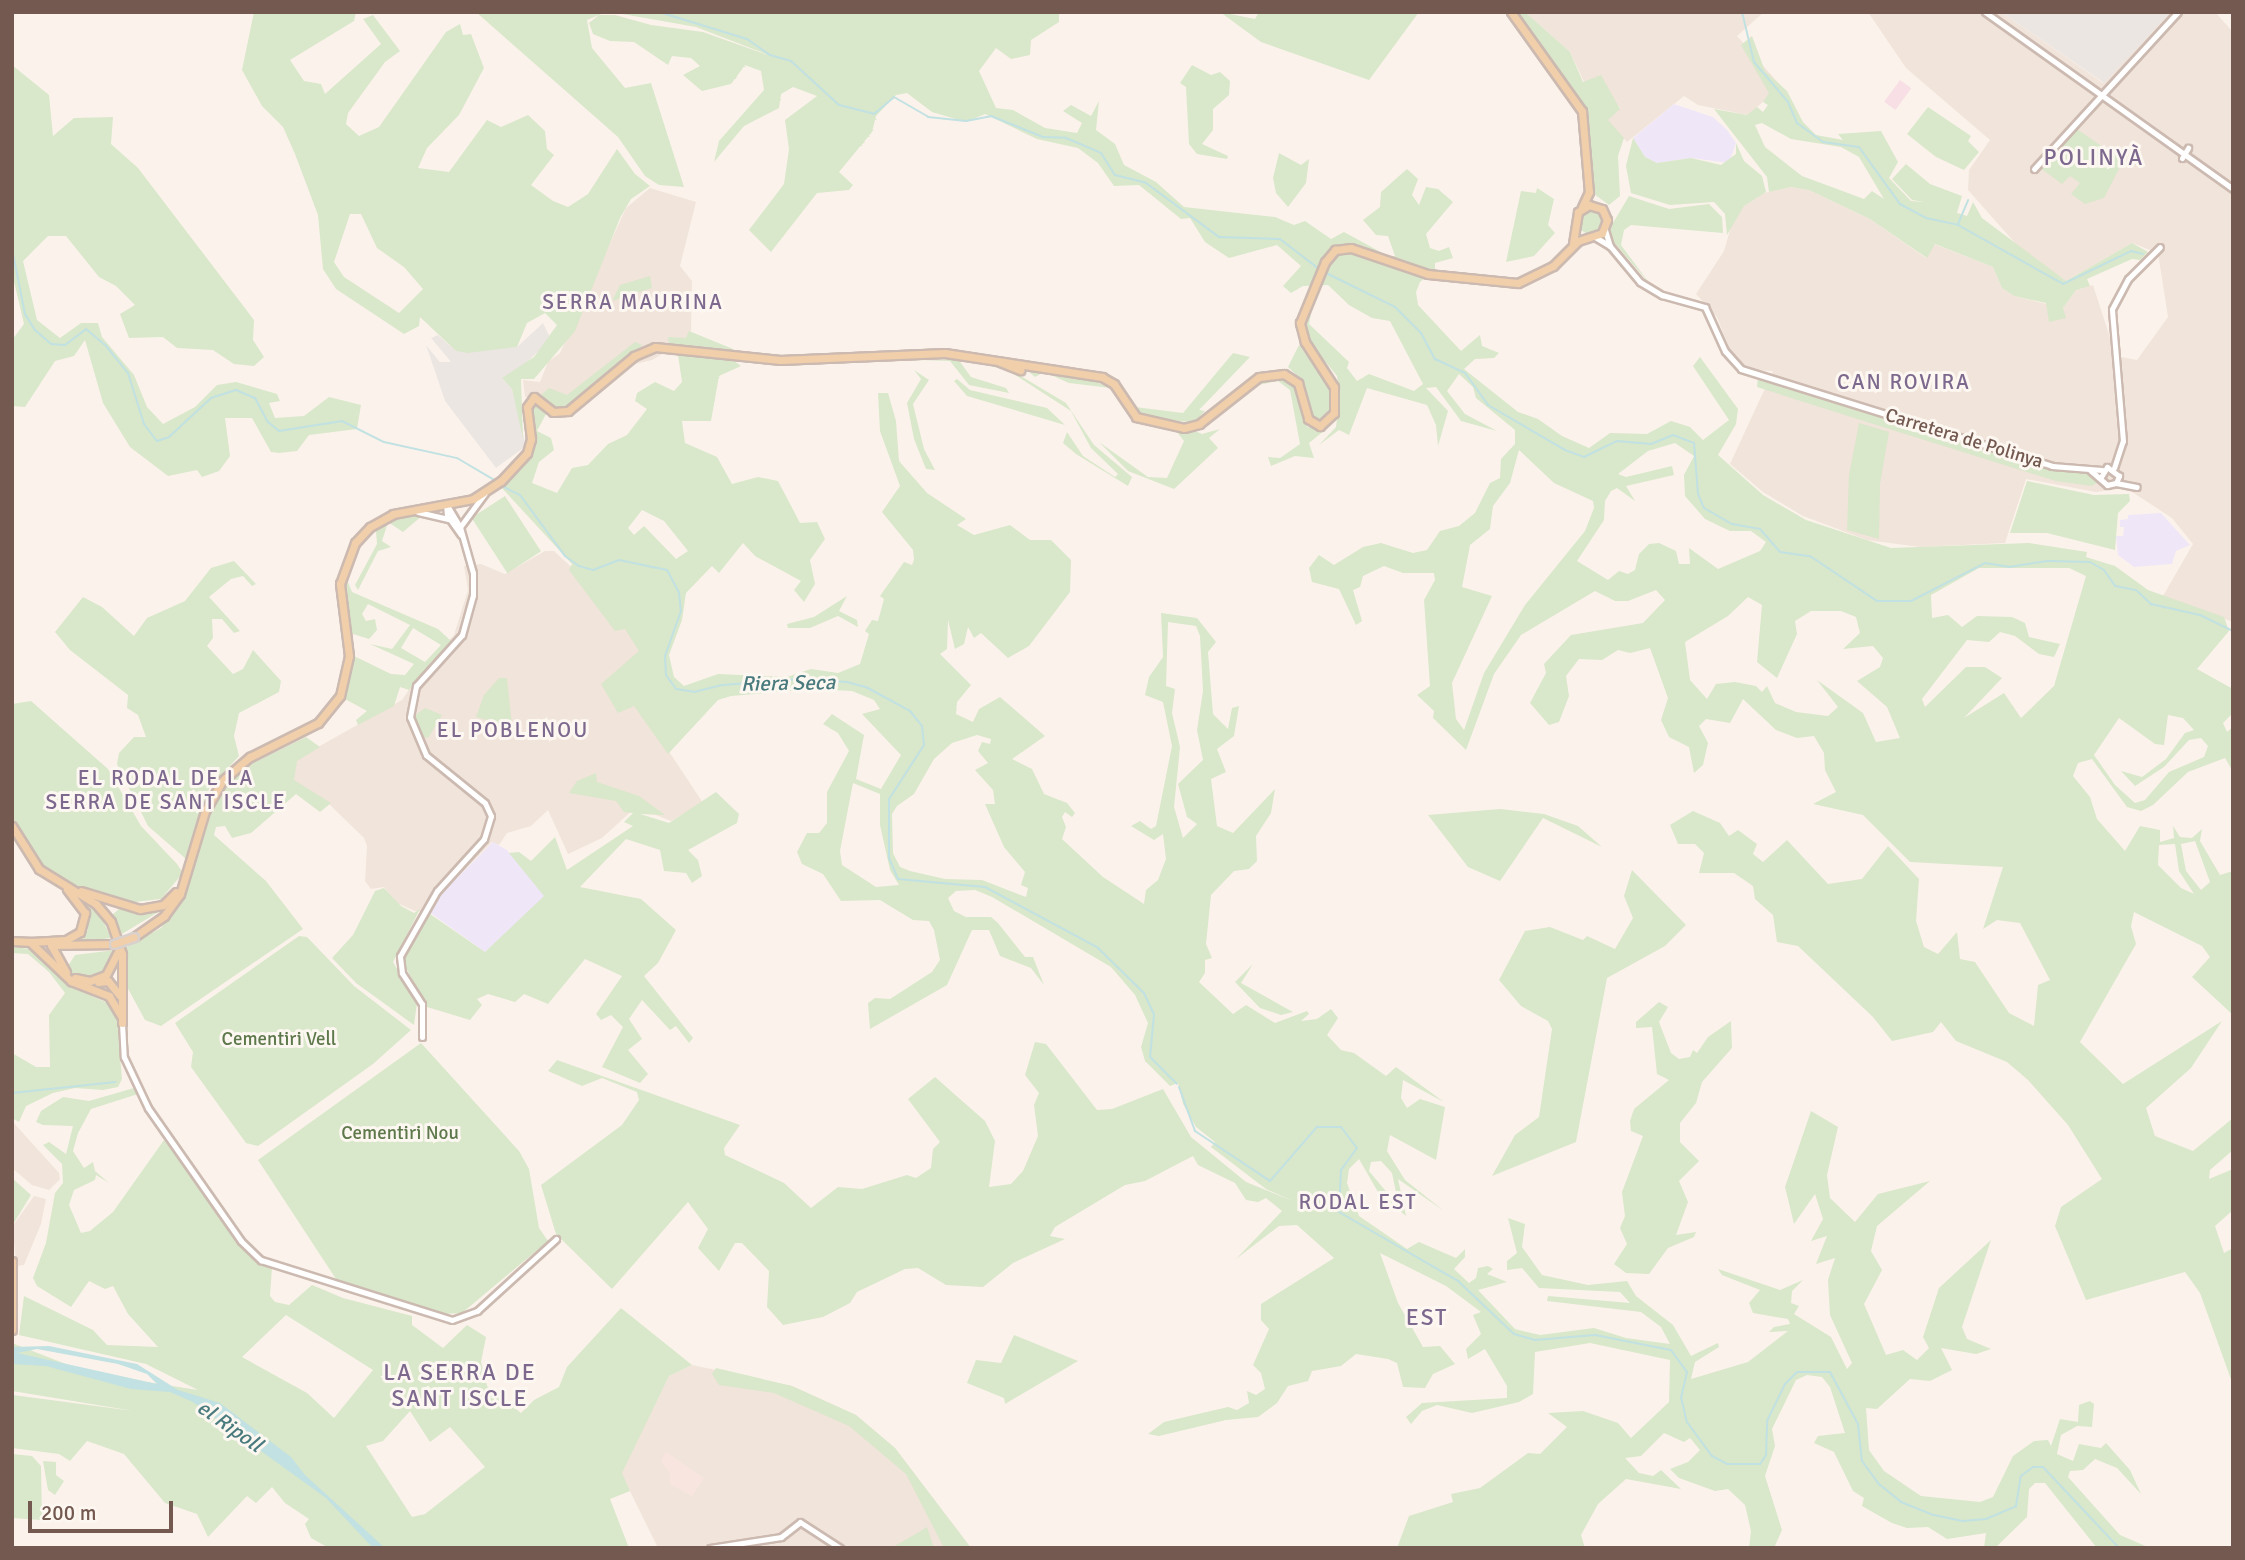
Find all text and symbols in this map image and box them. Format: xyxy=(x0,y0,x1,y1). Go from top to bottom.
district label: POLINYÀ xyxy=(2044,144,2144,172)
district label: SERRA MAURINA xyxy=(544,289,722,315)
district label: CAN ROVIRA xyxy=(1838,369,1970,395)
street label: Carretera de Polinya xyxy=(1882,404,2046,474)
water label: Riera Seca xyxy=(741,670,835,696)
district label: EL POBLENOU xyxy=(438,717,588,743)
district label: EL RODAL DE LA SERRA DE SANT ISCLE xyxy=(48,765,284,815)
park label: Cementiri Vell xyxy=(222,1029,336,1051)
park label: Cementiri Nou xyxy=(341,1123,459,1145)
district label: RODAL EST xyxy=(1300,1189,1416,1215)
district label: EST xyxy=(1406,1304,1448,1332)
district label: LA SERRA DE SANT ISCLE xyxy=(385,1359,535,1413)
water label: el Ripoll xyxy=(193,1395,267,1457)
scale bar xyxy=(32,1486,177,1530)
text: 200 m xyxy=(41,1500,96,1526)

